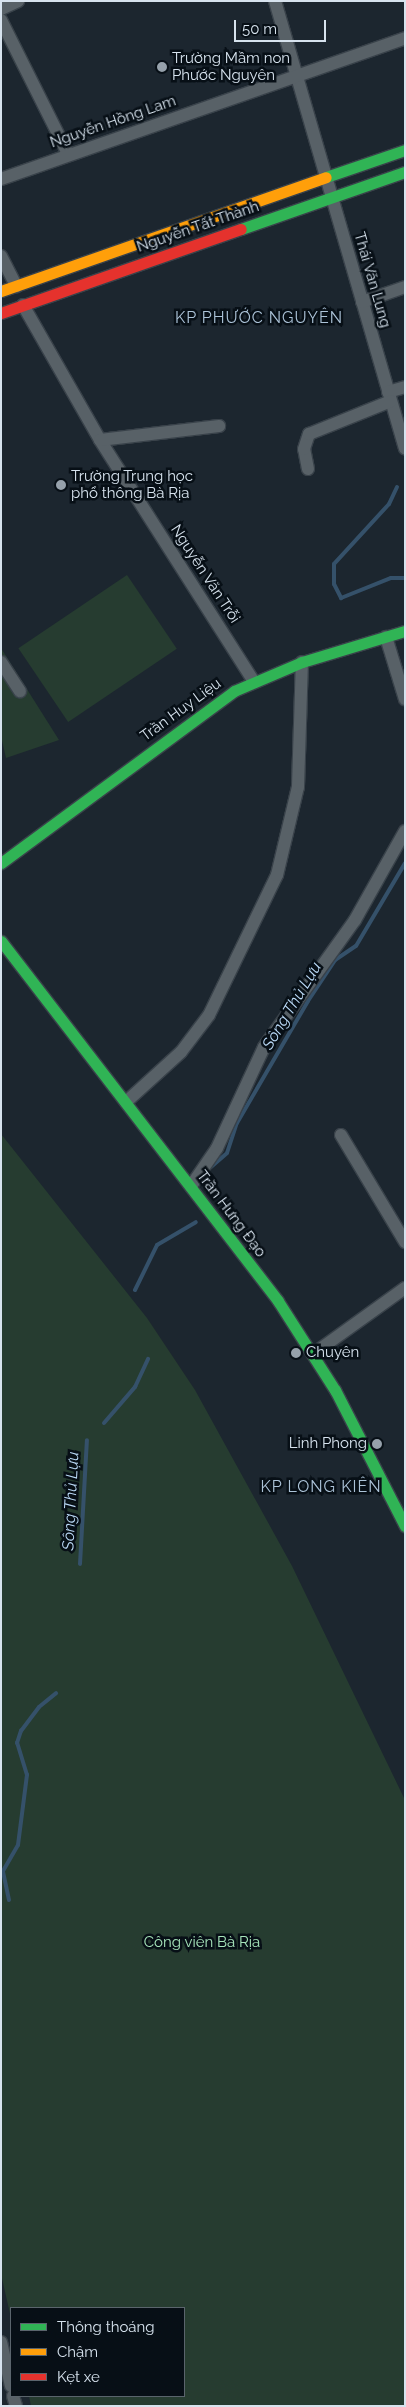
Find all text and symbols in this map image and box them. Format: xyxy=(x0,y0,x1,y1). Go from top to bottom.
scale bar xyxy=(236,10,328,42)
text: 50 m xyxy=(242,20,277,38)
place label: Trường Mầm non Phước Nguyên xyxy=(172,49,290,84)
marker: Trường Mầm non Phước Nguyên xyxy=(156,61,168,73)
street label: Nguyễn Hồng Lam xyxy=(48,92,178,152)
street label: Nguyễn Tất Thành xyxy=(134,198,262,256)
street label: Thái Văn Lung xyxy=(350,230,394,330)
district label: KP PHƯỚC NGUYÊN xyxy=(173,308,345,328)
place label: Trường Trung học phổ thông Bà Rịa xyxy=(71,467,193,502)
marker: Trường Trung học phổ thông Bà Rịa xyxy=(55,479,67,491)
street label: Nguyễn Văn Trỗi xyxy=(166,521,244,627)
street label: Trần Huy Liệu xyxy=(137,675,225,745)
water label: Sông Thủ Lựu xyxy=(258,958,326,1054)
street label: Trần Hưng Đạo xyxy=(193,1167,269,1261)
place label: Chuyên xyxy=(306,1344,359,1362)
marker: Chuyên xyxy=(290,1347,302,1359)
place label: Linh Phong xyxy=(289,1435,367,1453)
marker: Linh Phong xyxy=(371,1438,383,1450)
water label: Sông Thủ Lựu xyxy=(59,1451,83,1551)
district label: KP LONG KIÊN xyxy=(259,1477,383,1497)
park label: Công viên Bà Rịa xyxy=(144,1934,260,1952)
legend xyxy=(10,2307,185,2397)
text: Thông thoáng xyxy=(57,2318,155,2336)
text: Chậm xyxy=(57,2343,98,2361)
text: Kẹt xe xyxy=(57,2368,100,2386)

